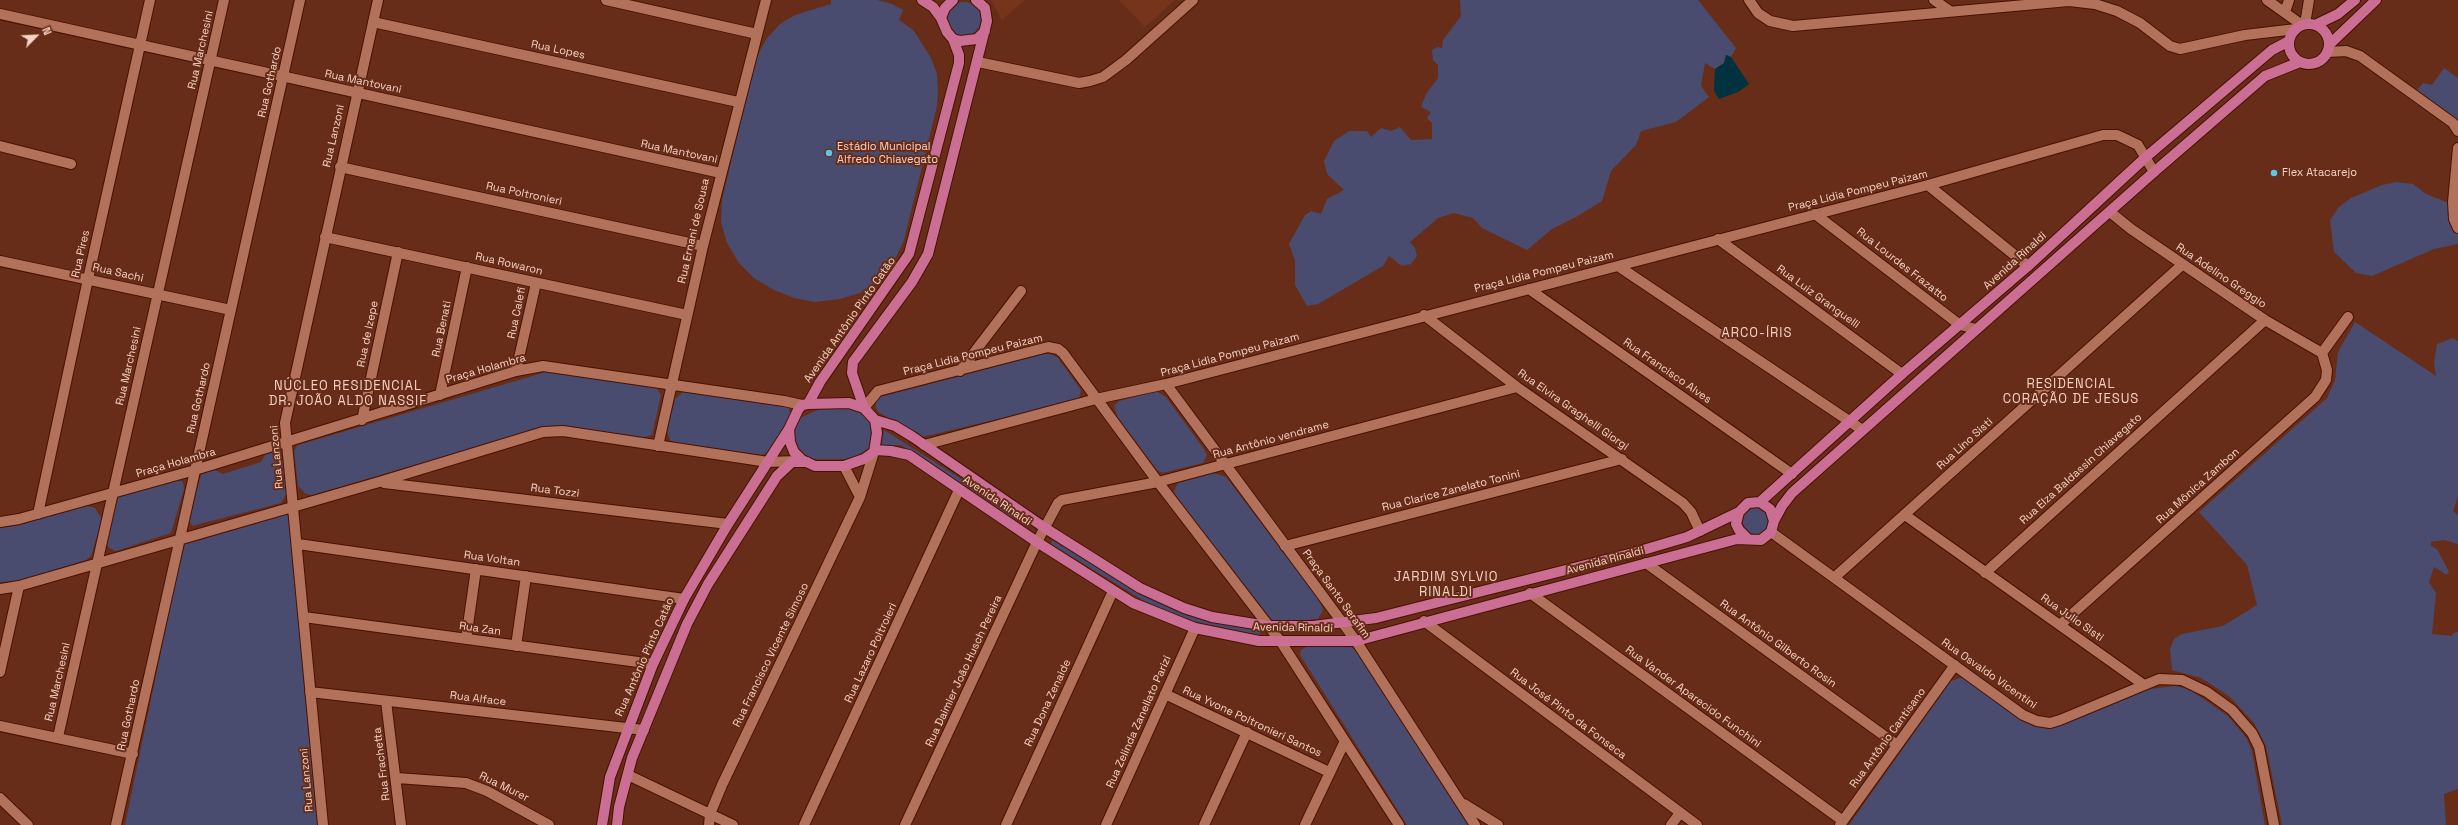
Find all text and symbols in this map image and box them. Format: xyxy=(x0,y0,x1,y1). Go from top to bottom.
street label: Rua Marchesini xyxy=(186,9,216,91)
north arrow xyxy=(16,16,56,56)
text: N xyxy=(39,25,55,37)
street label: Rua Lopes xyxy=(530,38,586,62)
street label: Rua Gothardo xyxy=(255,45,285,119)
street label: Rua Mantovani xyxy=(323,67,403,97)
street label: Rua Lanzoni xyxy=(320,104,348,168)
street label: Rua Mantovani xyxy=(639,137,719,167)
place label: Estádio Municipal Alfredo Chiavegato xyxy=(837,140,938,166)
marker: Estádio Municipal Alfredo Chiavegato xyxy=(824,148,834,158)
place label: Flex Atacarejo xyxy=(2282,166,2357,180)
street label: Praça Lídia Pompeu Paizam xyxy=(1787,167,1929,215)
marker: Flex Atacarejo xyxy=(2269,168,2279,178)
street label: Rua Ernani de Sousa xyxy=(676,177,712,285)
street label: Rua Poltronieri xyxy=(485,180,563,208)
street label: Rua Lourdes Frazatto xyxy=(1854,225,1950,305)
street label: Rua Pires xyxy=(69,229,93,279)
street label: Avenida Rinaldi xyxy=(1981,229,2049,293)
street label: Rua Adelino Greggio xyxy=(2173,241,2269,311)
street label: Praça Lídia Pompeu Paizam xyxy=(1473,248,1615,296)
street label: Rua Rowaron xyxy=(474,250,544,278)
street label: Avenida Antônio Pinto Catão xyxy=(801,255,899,385)
street label: Rua Sachi xyxy=(91,261,145,285)
street label: Rua Luiz Granguelli xyxy=(1774,262,1862,332)
street label: Rua Calefi xyxy=(505,286,529,340)
street label: Rua de Izepe xyxy=(355,300,381,368)
street label: Rua Benati xyxy=(430,300,454,358)
street label: Rua Marchesini xyxy=(114,325,144,407)
district label: ARCO-ÍRIS xyxy=(1722,325,1792,341)
street label: Praça Lídia Pompeu Paizam xyxy=(1159,330,1301,380)
street label: Praça Lidia Pompeu Paizam xyxy=(902,331,1044,379)
street label: Rua Francisco Alves xyxy=(1620,336,1714,406)
street label: Praça Holambra xyxy=(445,351,527,387)
street label: Rua Gothardo xyxy=(184,361,214,435)
street label: Rua Elvira Graghelli Giorgi xyxy=(1515,367,1631,453)
district label: RESIDENCIAL CORAÇÃO DE JESUS xyxy=(2003,376,2139,407)
district label: NÚCLEO RESIDENCIAL DR. JOÃO ALDO NASSIF xyxy=(269,378,427,409)
street label: Rua Elza Baldassin Chiavegato xyxy=(2017,411,2145,527)
street label: Rua Lino Sisti xyxy=(1934,415,1996,473)
street label: Rua Antônio vendrame xyxy=(1212,418,1330,462)
street label: Rua Lanzoni xyxy=(268,425,286,489)
street label: Praça Holambra xyxy=(135,445,217,481)
street label: Rua Mônica Zambon xyxy=(2154,445,2242,527)
street label: Rua Clarice Zanelato Tonini xyxy=(1381,467,1521,515)
street label: Avenida Rinaldi xyxy=(960,473,1034,529)
street label: Rua Tozzi xyxy=(530,481,580,501)
street label: Avenida Rinaldi xyxy=(1565,544,1645,578)
street label: Praça Santo Serafim xyxy=(1299,547,1373,641)
street label: Rua Voltan xyxy=(463,549,521,569)
district label: JARDIM SYLVIO RINALDI xyxy=(1394,569,1498,600)
street label: Rua Francisco Vicente Simoso xyxy=(730,581,812,729)
street label: Rua Julio Sisti xyxy=(2038,591,2106,645)
street label: Rua Daimler João Husch Pereira xyxy=(923,593,1005,749)
street label: Rua Antônio Pinto Catão xyxy=(613,596,677,718)
street label: Rua Antônio Gilberto Rosin xyxy=(1717,597,1839,691)
street label: Rua Lazaro Poltroieri xyxy=(842,601,900,705)
street label: Rua Zan xyxy=(458,620,502,638)
street label: Avenida Rinaldi xyxy=(1253,621,1333,635)
street label: Rua Osvaldo Vicentini xyxy=(1939,636,2039,712)
street label: Rua Marchesini xyxy=(43,641,73,723)
street label: Rua Vander Aparecido Funchini xyxy=(1623,643,1763,751)
street label: Rua Zelinda Zanellato Parizi xyxy=(1104,654,1174,790)
street label: Rua Dona Zenaide xyxy=(1022,657,1074,749)
street label: Rua José Pinto da Fonseca xyxy=(1507,666,1629,762)
street label: Rua Gothardo xyxy=(115,678,143,752)
street label: Rua Yvone Poltronieri Santos xyxy=(1180,684,1324,760)
street label: Rua Antônio Cantisano xyxy=(1847,685,1929,791)
street label: Rua Alface xyxy=(449,689,507,709)
street label: Rua Frachetta xyxy=(371,727,393,801)
street label: Rua Lanzoni xyxy=(298,748,316,812)
street label: Rua Murer xyxy=(477,769,531,805)

